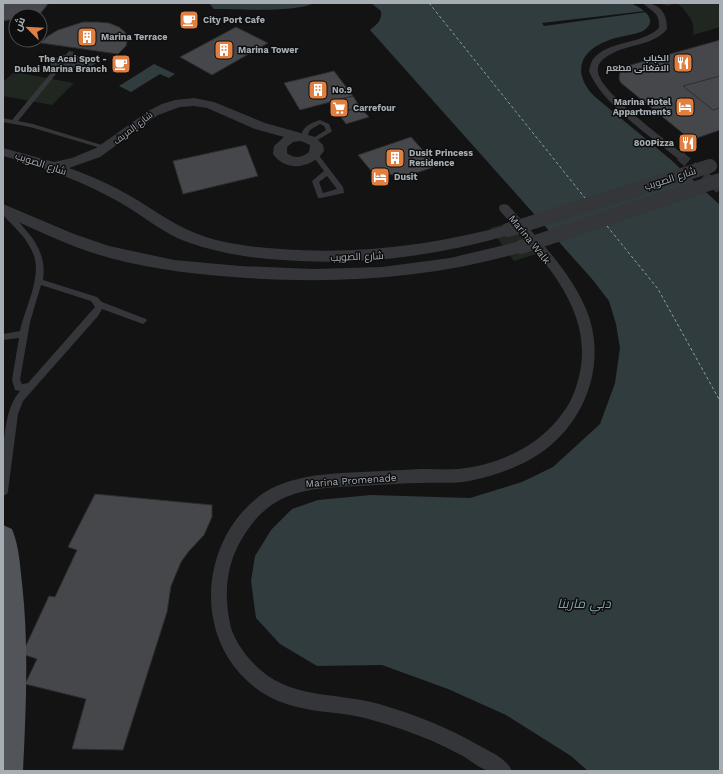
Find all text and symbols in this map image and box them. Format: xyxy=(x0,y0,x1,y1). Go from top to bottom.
north arrow xyxy=(8,8,48,48)
cafe icon: City Port Cafe xyxy=(178,9,200,31)
text: ش xyxy=(11,15,28,33)
place label: City Port Cafe xyxy=(203,15,265,25)
building icon: Marina Terrace xyxy=(76,26,98,48)
place label: Marina Terrace xyxy=(101,32,167,42)
building icon: Marina Tower xyxy=(213,39,235,61)
place label: Marina Tower xyxy=(238,45,299,55)
restaurant icon: الكباب الافغانی مطعم xyxy=(672,52,694,74)
cafe icon: The Acai Spot - Dubai Marina Branch xyxy=(110,53,132,75)
place label: الكباب الافغانی مطعم xyxy=(606,53,669,74)
place label: The Acai Spot - Dubai Marina Branch xyxy=(14,54,107,74)
building icon: No.9 xyxy=(307,79,329,101)
place label: No.9 xyxy=(332,85,352,95)
hotel icon: Marina Hotel Appartments xyxy=(674,96,696,118)
supermarket icon: Carrefour xyxy=(328,97,350,119)
place label: Marina Hotel Appartments xyxy=(613,97,671,117)
place label: Carrefour xyxy=(353,103,396,113)
street label: شارع إلمريف xyxy=(111,110,155,147)
restaurant icon: 800Pizza xyxy=(677,132,699,154)
place label: 800Pizza xyxy=(634,138,675,148)
building icon: Dusit Princess Residence xyxy=(384,147,406,169)
place label: Dusit Princess Residence xyxy=(409,148,473,168)
street label: شارع الصويب xyxy=(13,150,68,178)
street label: شارع الصويب xyxy=(643,165,698,193)
hotel icon: Dusit xyxy=(369,166,391,188)
place label: Dusit xyxy=(394,172,417,182)
street label: Marina Walk xyxy=(507,213,553,266)
street label: شارع الصويب xyxy=(330,250,384,264)
street label: Marina Promenade xyxy=(305,472,397,489)
water label: دبي مارينا xyxy=(557,596,611,614)

